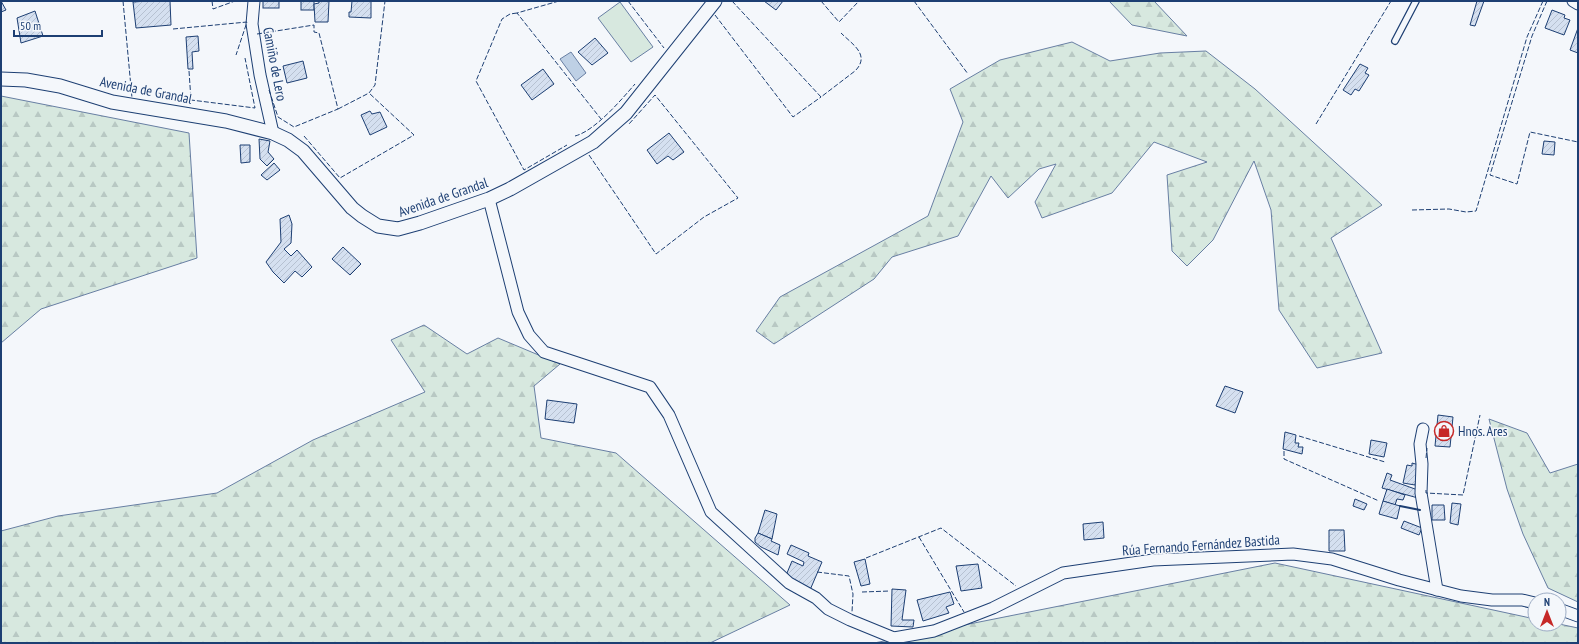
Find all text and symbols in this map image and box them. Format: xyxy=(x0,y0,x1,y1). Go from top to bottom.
scale bar xyxy=(14,12,102,38)
text: 50 m xyxy=(20,18,41,33)
street label: Camiño de Lero xyxy=(259,26,291,102)
street label: Avenida de Grandal xyxy=(98,72,194,108)
street label: Avenida de Grandal xyxy=(396,173,491,221)
shop icon: Hnos. Ares xyxy=(1433,420,1455,442)
place label: Hnos. Ares xyxy=(1458,422,1508,440)
street label: Rúa Fernando Fernández Bastida xyxy=(1122,531,1280,559)
north arrow xyxy=(1527,592,1567,632)
text: N xyxy=(1544,595,1550,609)

